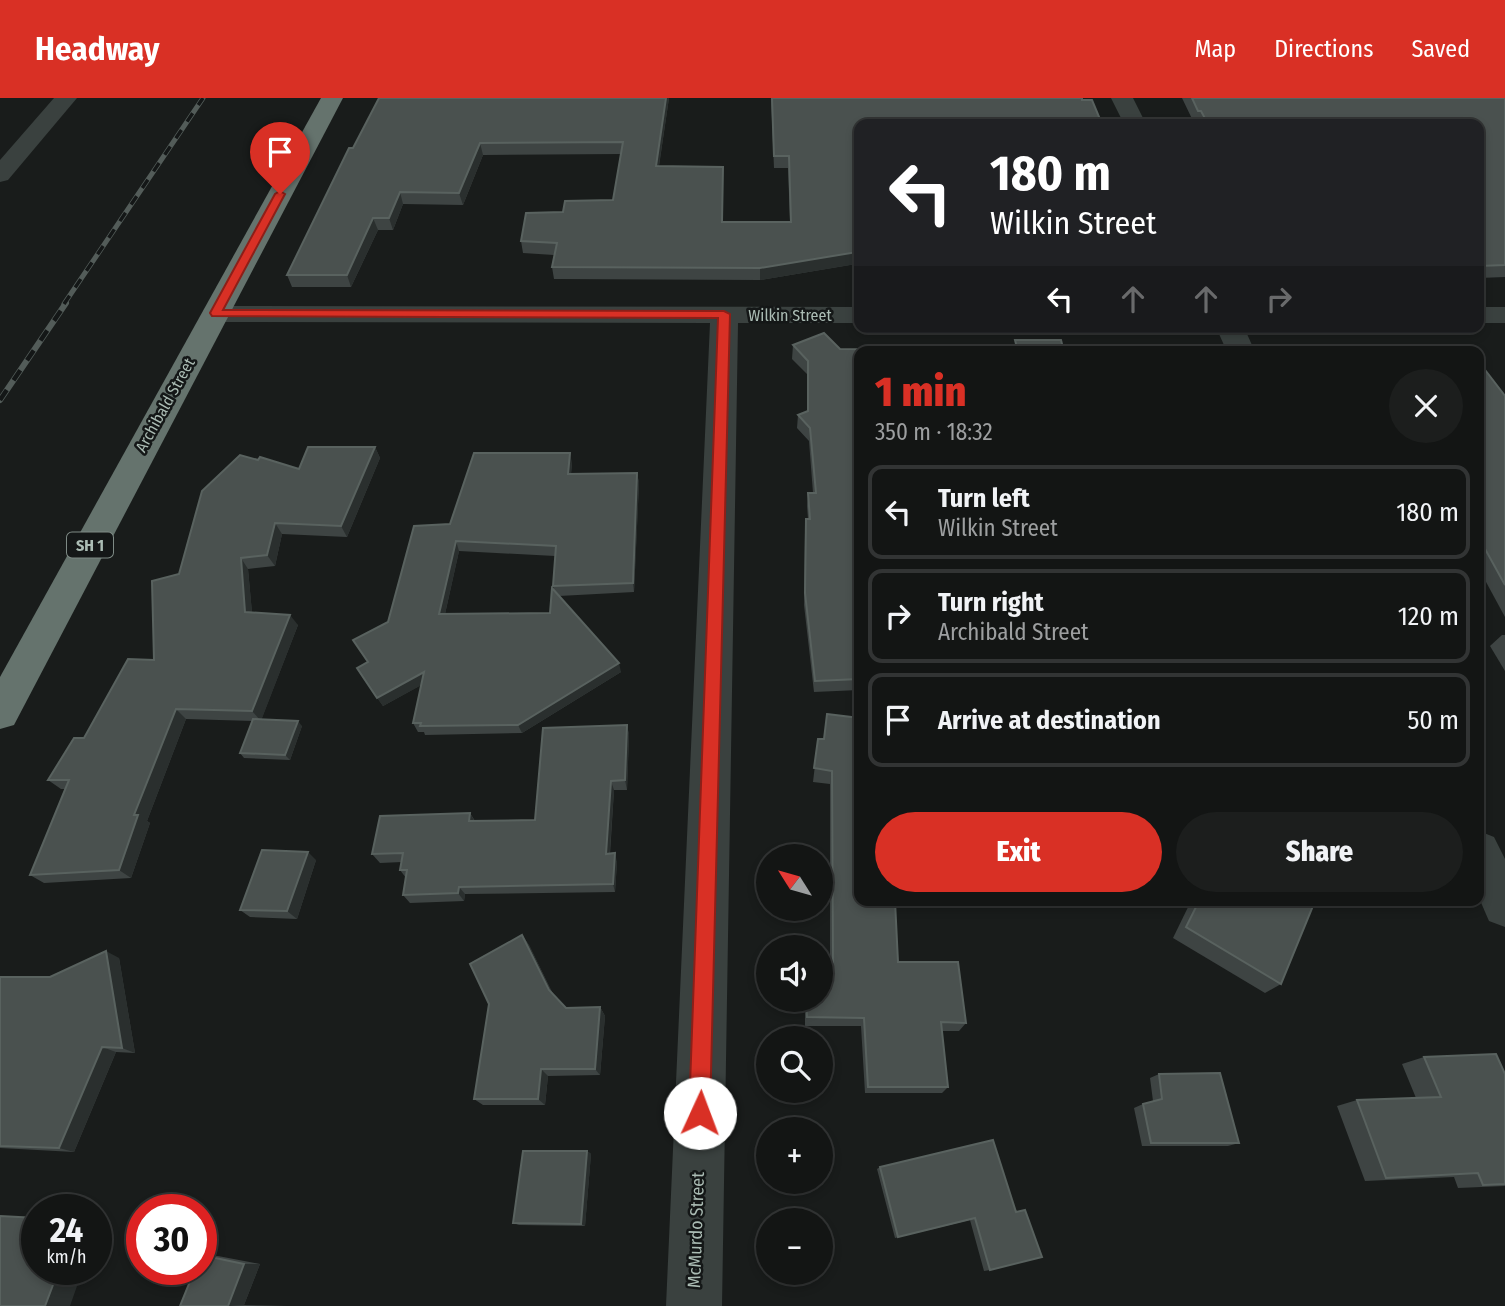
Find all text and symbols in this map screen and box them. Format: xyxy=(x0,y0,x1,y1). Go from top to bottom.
text: Headway xyxy=(35,29,159,69)
text: Map xyxy=(1195,35,1236,63)
text: Directions xyxy=(1274,35,1373,63)
text: Saved xyxy=(1411,35,1470,63)
pin xyxy=(250,122,310,194)
icon: arrive xyxy=(261,133,299,171)
text: 180 m xyxy=(990,144,1111,203)
icon: left xyxy=(875,147,966,238)
text: Wilkin Street xyxy=(990,204,1157,242)
icon: left xyxy=(1041,280,1079,318)
icon: ahead xyxy=(1114,280,1152,318)
icon: ahead xyxy=(1187,280,1225,318)
icon: right xyxy=(1260,280,1298,318)
street label: Wilkin Street xyxy=(748,306,832,325)
street label: Archibald Street xyxy=(131,354,199,455)
text: 1 min xyxy=(875,367,966,417)
button: close xyxy=(1389,369,1463,443)
text: 350 m · 18:32 xyxy=(875,418,993,446)
text: Turn left xyxy=(938,483,1030,514)
icon: left xyxy=(879,493,917,531)
text: 180 m xyxy=(1396,497,1459,528)
text: Wilkin Street xyxy=(938,514,1058,542)
road number: SH 1 xyxy=(67,532,113,558)
text: Turn right xyxy=(938,587,1044,618)
icon: right xyxy=(879,597,917,635)
text: 120 m xyxy=(1398,601,1459,632)
text: Archibald Street xyxy=(938,618,1089,646)
icon: arrive xyxy=(879,701,917,739)
text: Arrive at destination xyxy=(938,705,1161,736)
text: 50 m xyxy=(1407,705,1459,736)
button: Exit xyxy=(875,812,1162,892)
button: Share xyxy=(1176,812,1463,892)
north arrow xyxy=(756,844,833,920)
map controls xyxy=(756,844,833,1285)
button: sound xyxy=(756,935,833,1012)
button: search xyxy=(756,1026,833,1103)
position arrow xyxy=(663,1076,737,1150)
button: + xyxy=(756,1117,833,1194)
street label: McMurdo Street xyxy=(683,1171,709,1288)
speed limit sign: 30 xyxy=(126,1194,217,1285)
button: − xyxy=(756,1208,833,1285)
text: 24 xyxy=(50,1209,83,1251)
text: km/h xyxy=(46,1246,87,1268)

